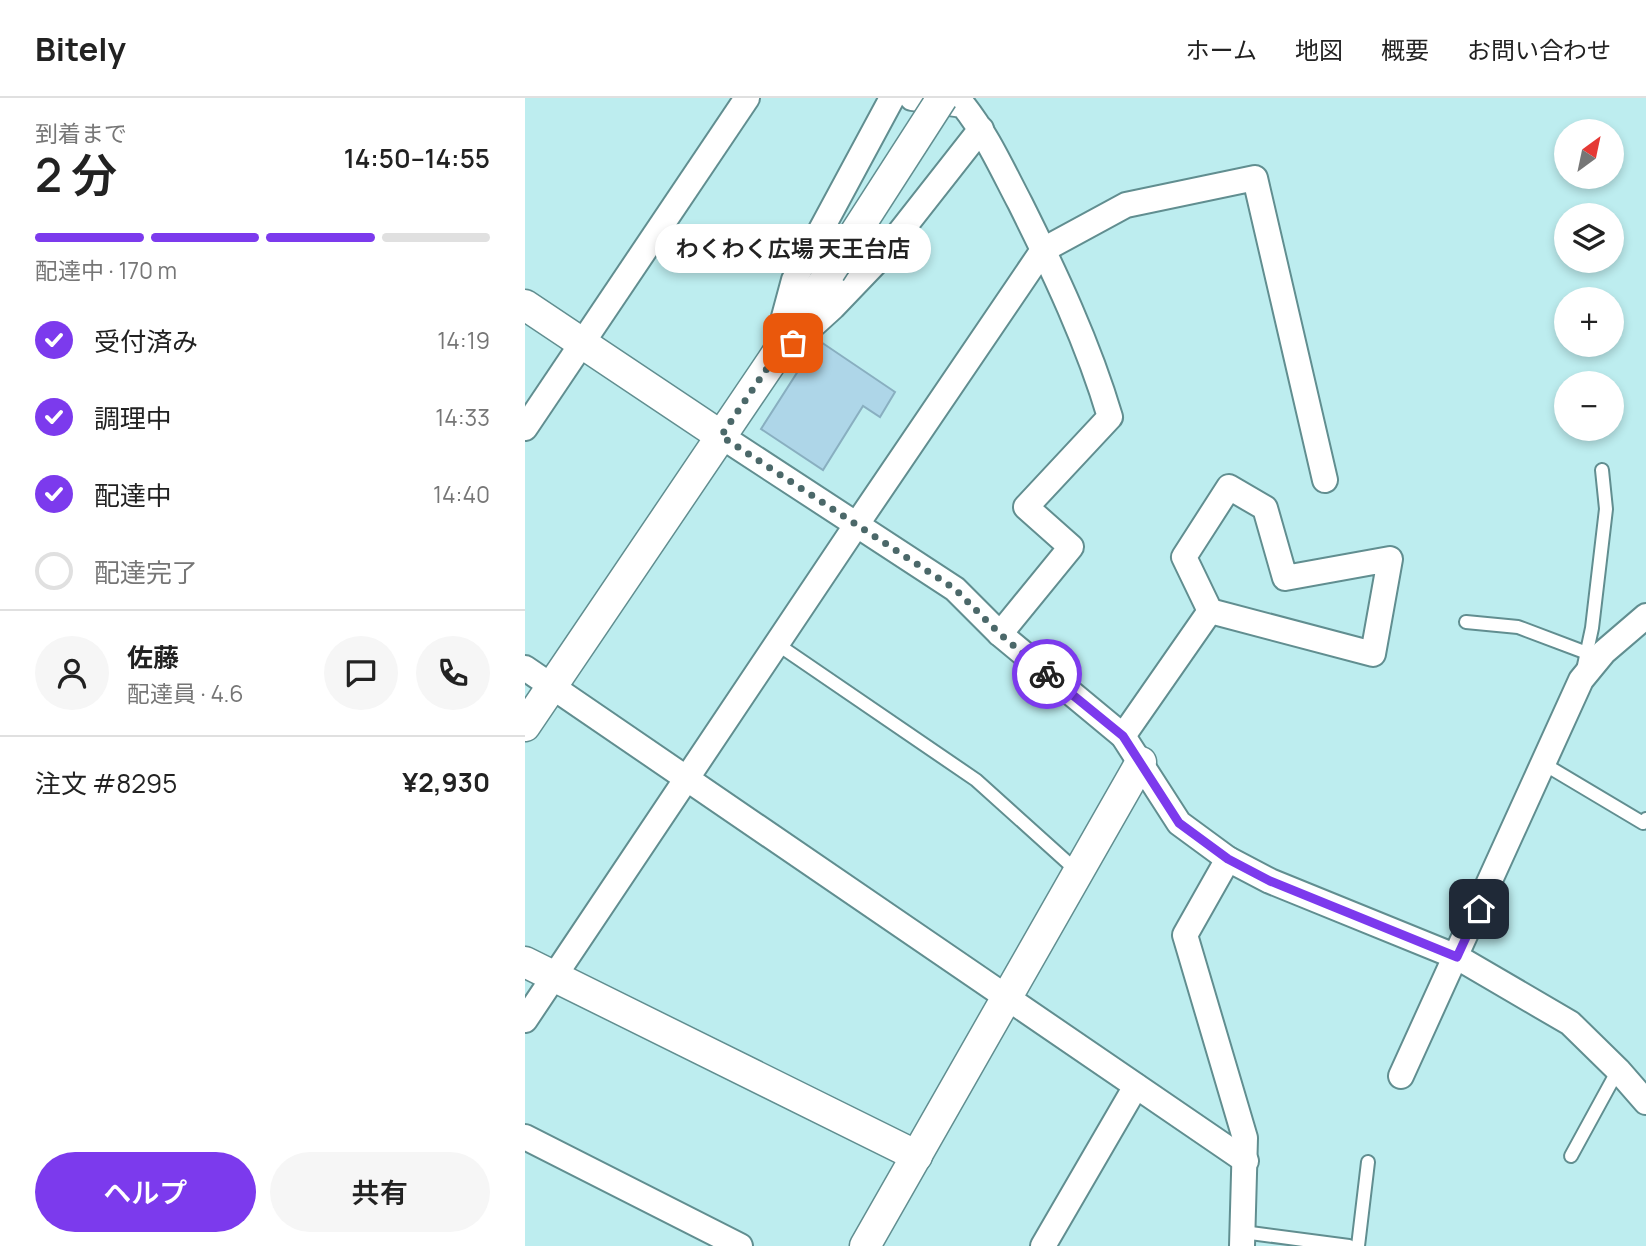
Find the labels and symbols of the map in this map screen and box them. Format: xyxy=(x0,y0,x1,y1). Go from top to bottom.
north arrow xyxy=(1554,119,1624,189)
callout: わくわく広場 天王台店 xyxy=(655,224,931,273)
pin xyxy=(763,313,823,373)
courier xyxy=(1012,639,1082,709)
pin xyxy=(1449,879,1509,939)

